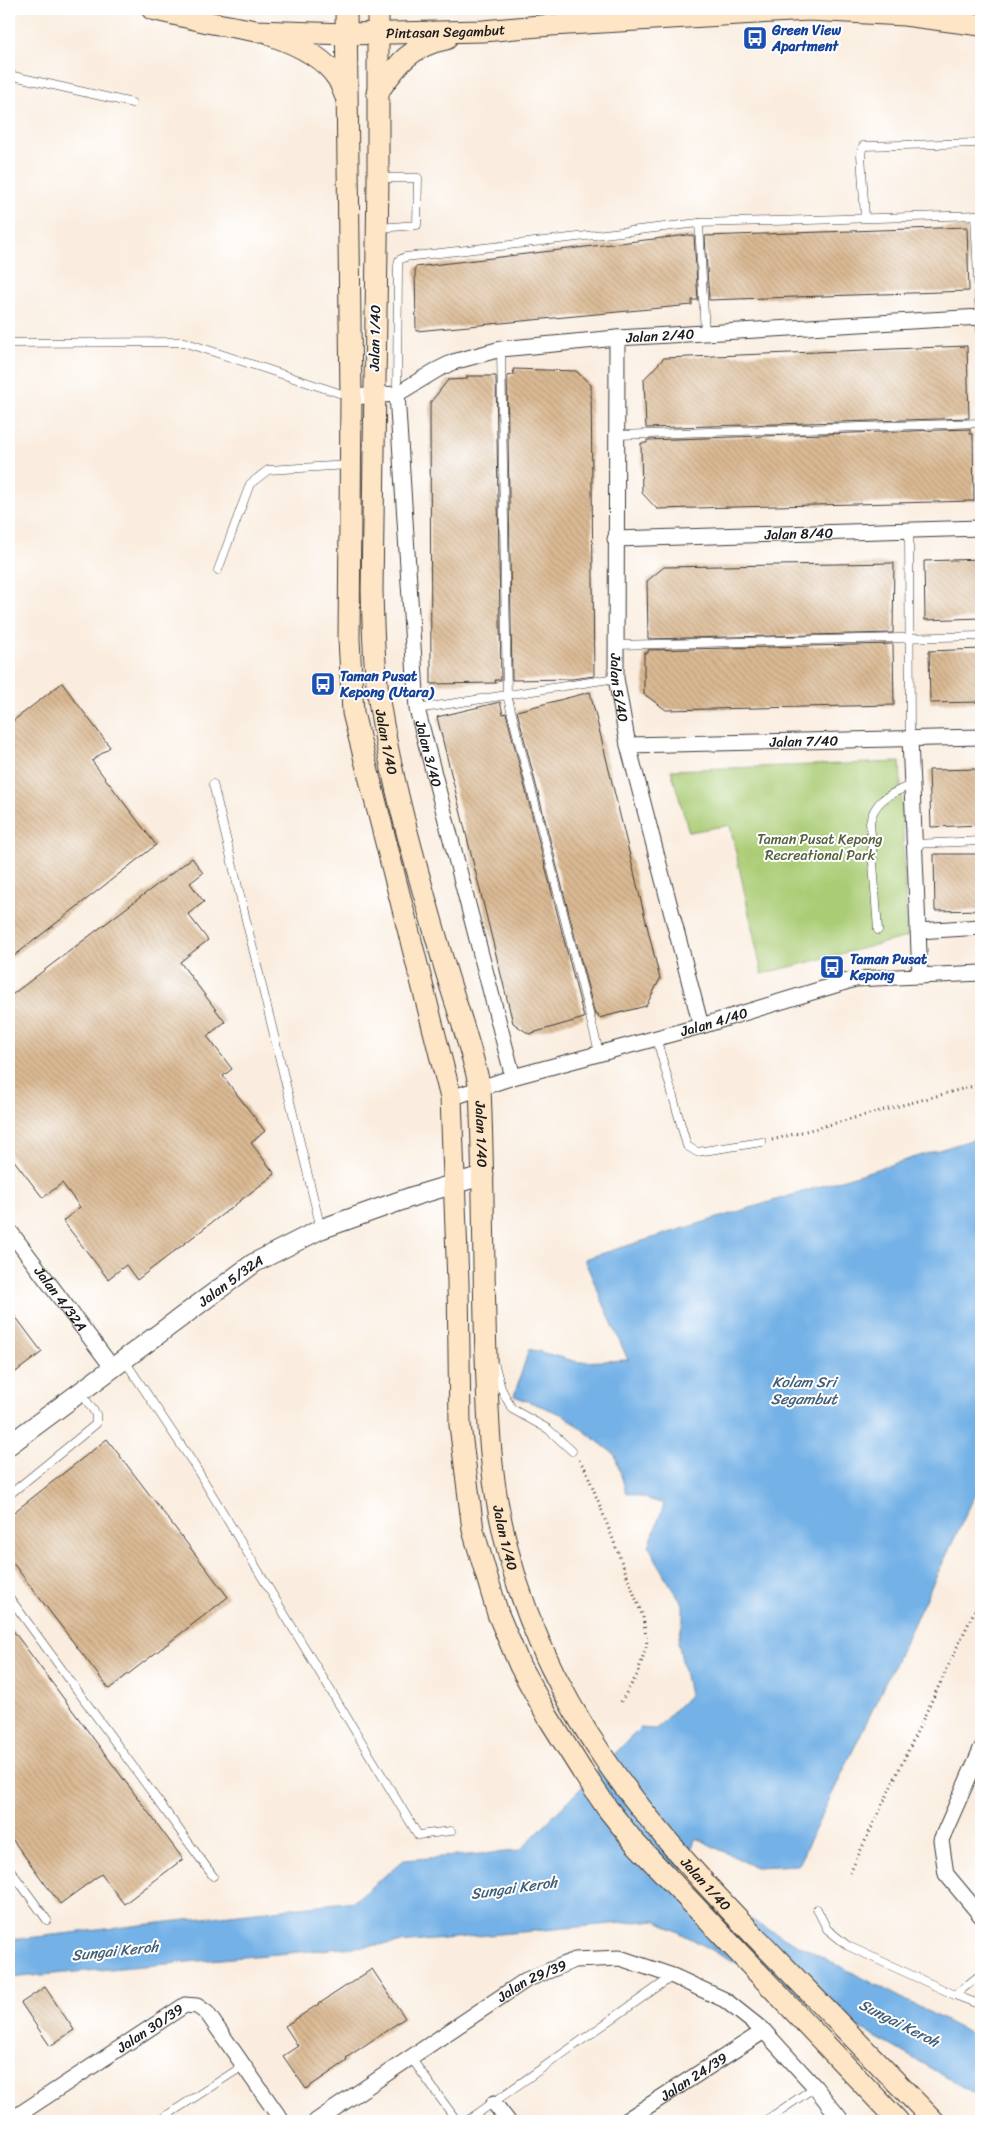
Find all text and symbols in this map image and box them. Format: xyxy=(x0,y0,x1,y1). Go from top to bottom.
street label: Pintasan Segambut xyxy=(386,17,506,46)
place label: Green View Apartment xyxy=(771,18,841,59)
bus stop icon: Green View Apartment xyxy=(742,25,768,51)
street label: Jalan 1/40 xyxy=(362,304,388,372)
street label: Jalan 2/40 xyxy=(624,321,695,350)
street label: Jalan 8/40 xyxy=(763,520,834,547)
street label: Jalan 5/40 xyxy=(603,652,636,724)
place label: Taman Pusat Kepong (Utara) xyxy=(339,664,435,705)
bus stop icon: Taman Pusat Kepong (Utara) xyxy=(310,671,336,697)
street label: Jalan 1/40 xyxy=(368,706,405,777)
street label: Jalan 3/40 xyxy=(408,717,449,790)
street label: Jalan 7/40 xyxy=(768,728,839,754)
park label: Taman Pusat Kepong Recreational Park xyxy=(757,827,883,868)
place label: Taman Pusat Kepong xyxy=(849,947,928,988)
bus stop icon: Taman Pusat Kepong xyxy=(819,954,845,980)
street label: Jalan 4/40 xyxy=(677,1000,751,1044)
street label: Jalan 1/40 xyxy=(468,1100,495,1168)
street label: Jalan 5/32A xyxy=(192,1248,268,1314)
street label: Jalan 4/32A xyxy=(27,1260,94,1337)
water label: Kolam Sri Segambut xyxy=(771,1369,839,1412)
street label: Jalan 1/40 xyxy=(485,1502,525,1574)
street label: Jalan 1/40 xyxy=(674,1850,738,1917)
water label: Sungai Keroh xyxy=(469,1869,560,1907)
water label: Sungai Keroh xyxy=(70,1933,161,1968)
street label: Jalan 29/39 xyxy=(491,1952,571,2009)
water label: Sungai Keroh xyxy=(854,1992,945,2055)
street label: Jalan 30/39 xyxy=(111,1997,189,2060)
street label: Jalan 24/39 xyxy=(654,2045,733,2108)

